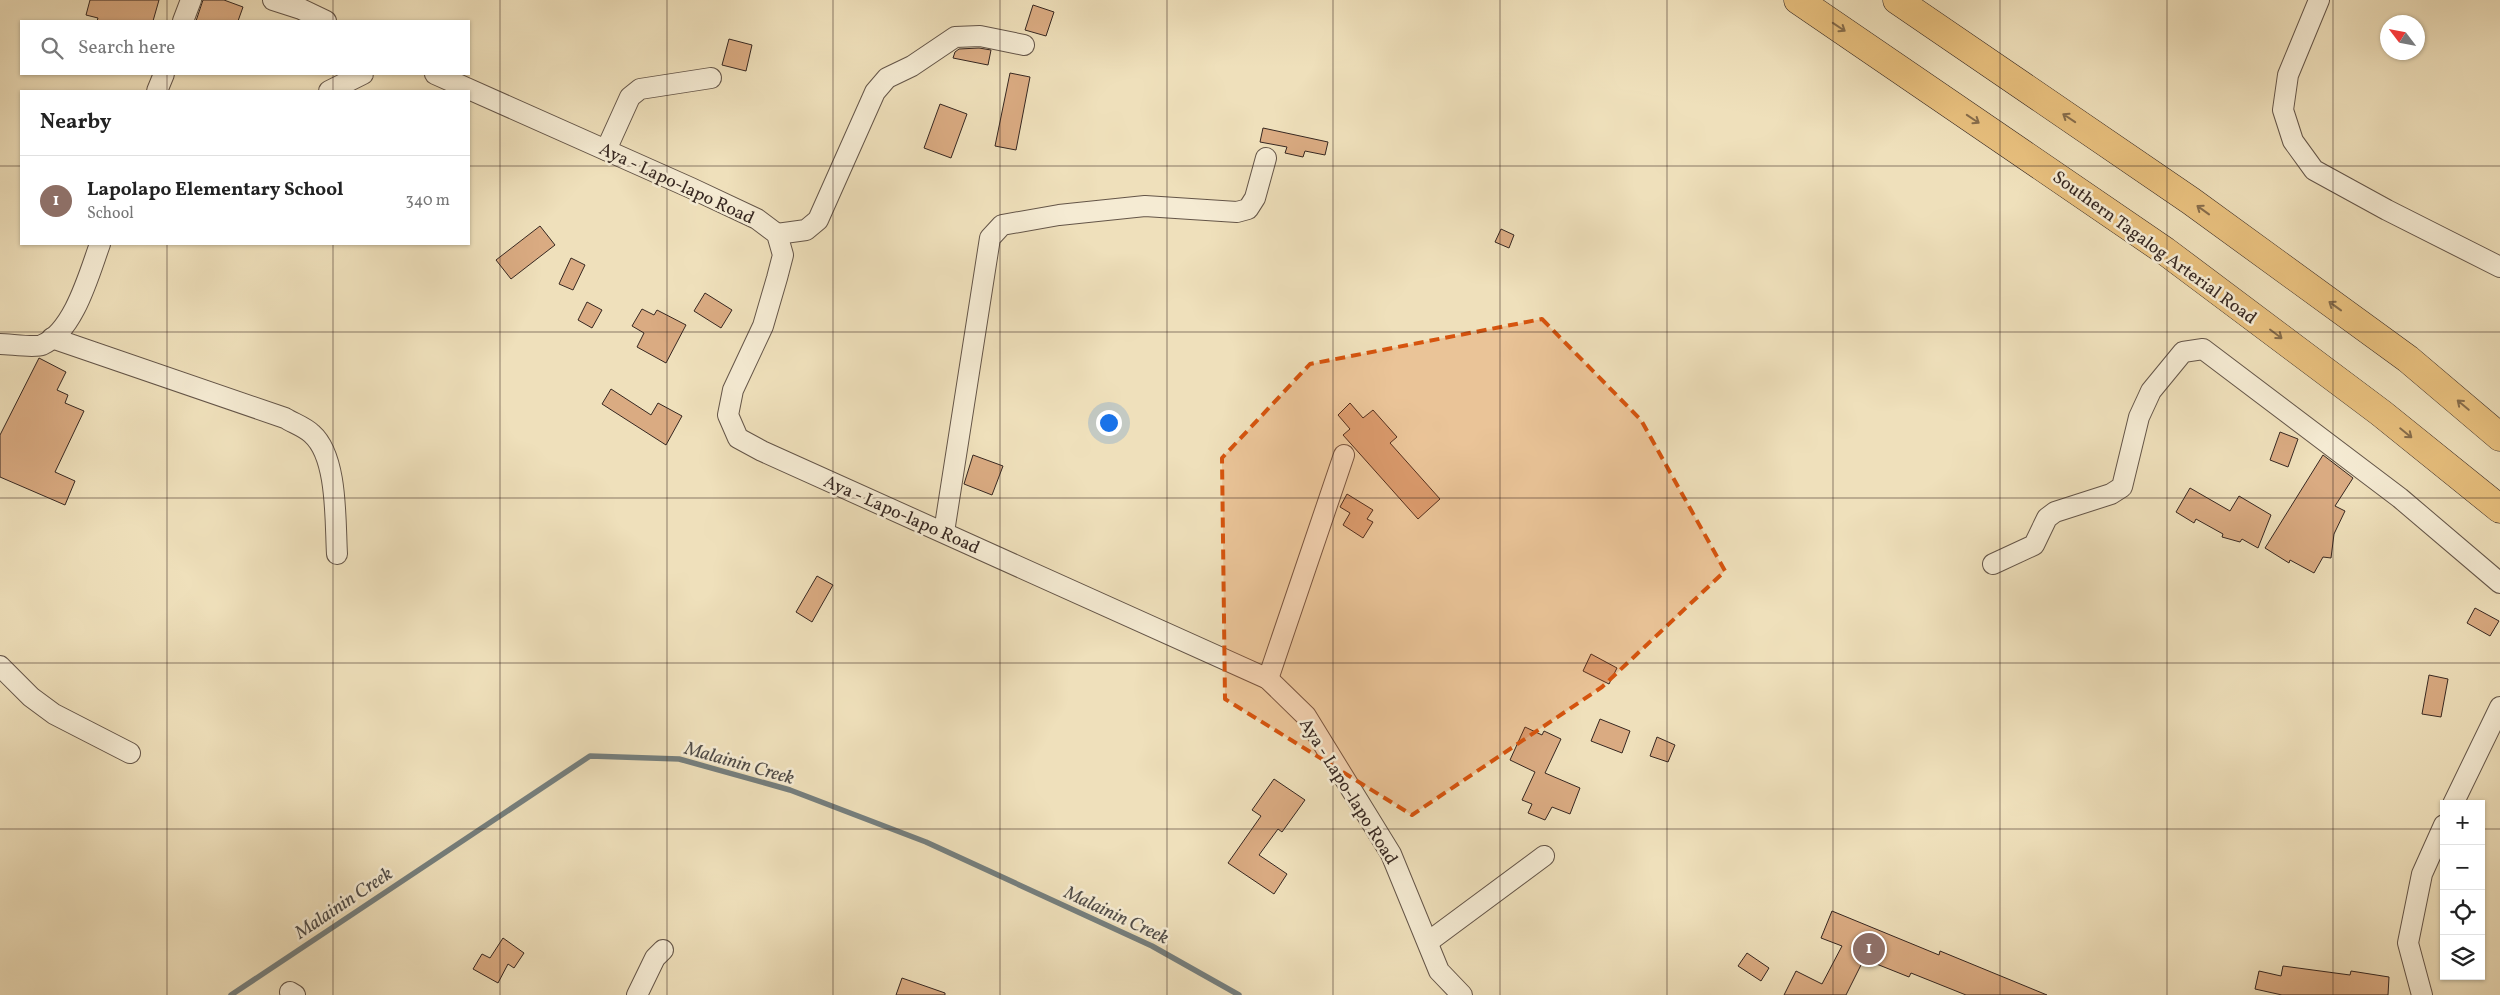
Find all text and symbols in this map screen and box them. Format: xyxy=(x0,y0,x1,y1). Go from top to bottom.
north arrow xyxy=(2380,15,2425,60)
search box xyxy=(20,20,470,75)
one-way arrow xyxy=(1831,22,1845,32)
icon: search xyxy=(38,34,66,62)
text: Search here xyxy=(78,35,175,61)
text: Nearby xyxy=(40,108,111,137)
one-way arrow xyxy=(2062,113,2076,123)
one-way arrow xyxy=(1965,114,1979,124)
street label: Aya - Lapo-lapo Road xyxy=(595,137,758,231)
street label: Southern Tagalog Arterial Road xyxy=(2047,165,2262,331)
text: Lapolapo Elementary School xyxy=(87,177,343,203)
text: 1 xyxy=(53,190,59,212)
text: 340 m xyxy=(406,190,450,212)
text: School xyxy=(87,203,134,225)
one-way arrow xyxy=(2196,205,2210,215)
one-way arrow xyxy=(2328,300,2342,311)
one-way arrow xyxy=(2269,329,2282,340)
one-way arrow xyxy=(2456,400,2469,411)
your location xyxy=(1096,410,1122,436)
one-way arrow xyxy=(2399,427,2412,438)
street label: Aya - Lapo-lapo Road xyxy=(819,470,984,561)
street label: Aya - Lapo-lapo Road xyxy=(1292,714,1403,870)
water label: Malainin Creek xyxy=(681,736,797,792)
map controls xyxy=(2440,800,2485,980)
button: + xyxy=(2440,800,2485,845)
button: − xyxy=(2440,845,2485,890)
water label: Malainin Creek xyxy=(289,861,398,947)
water label: Malainin Creek xyxy=(1059,880,1173,952)
button: locate xyxy=(2440,890,2485,935)
pin: 1 xyxy=(1853,930,1885,968)
button: layers xyxy=(2440,935,2485,980)

